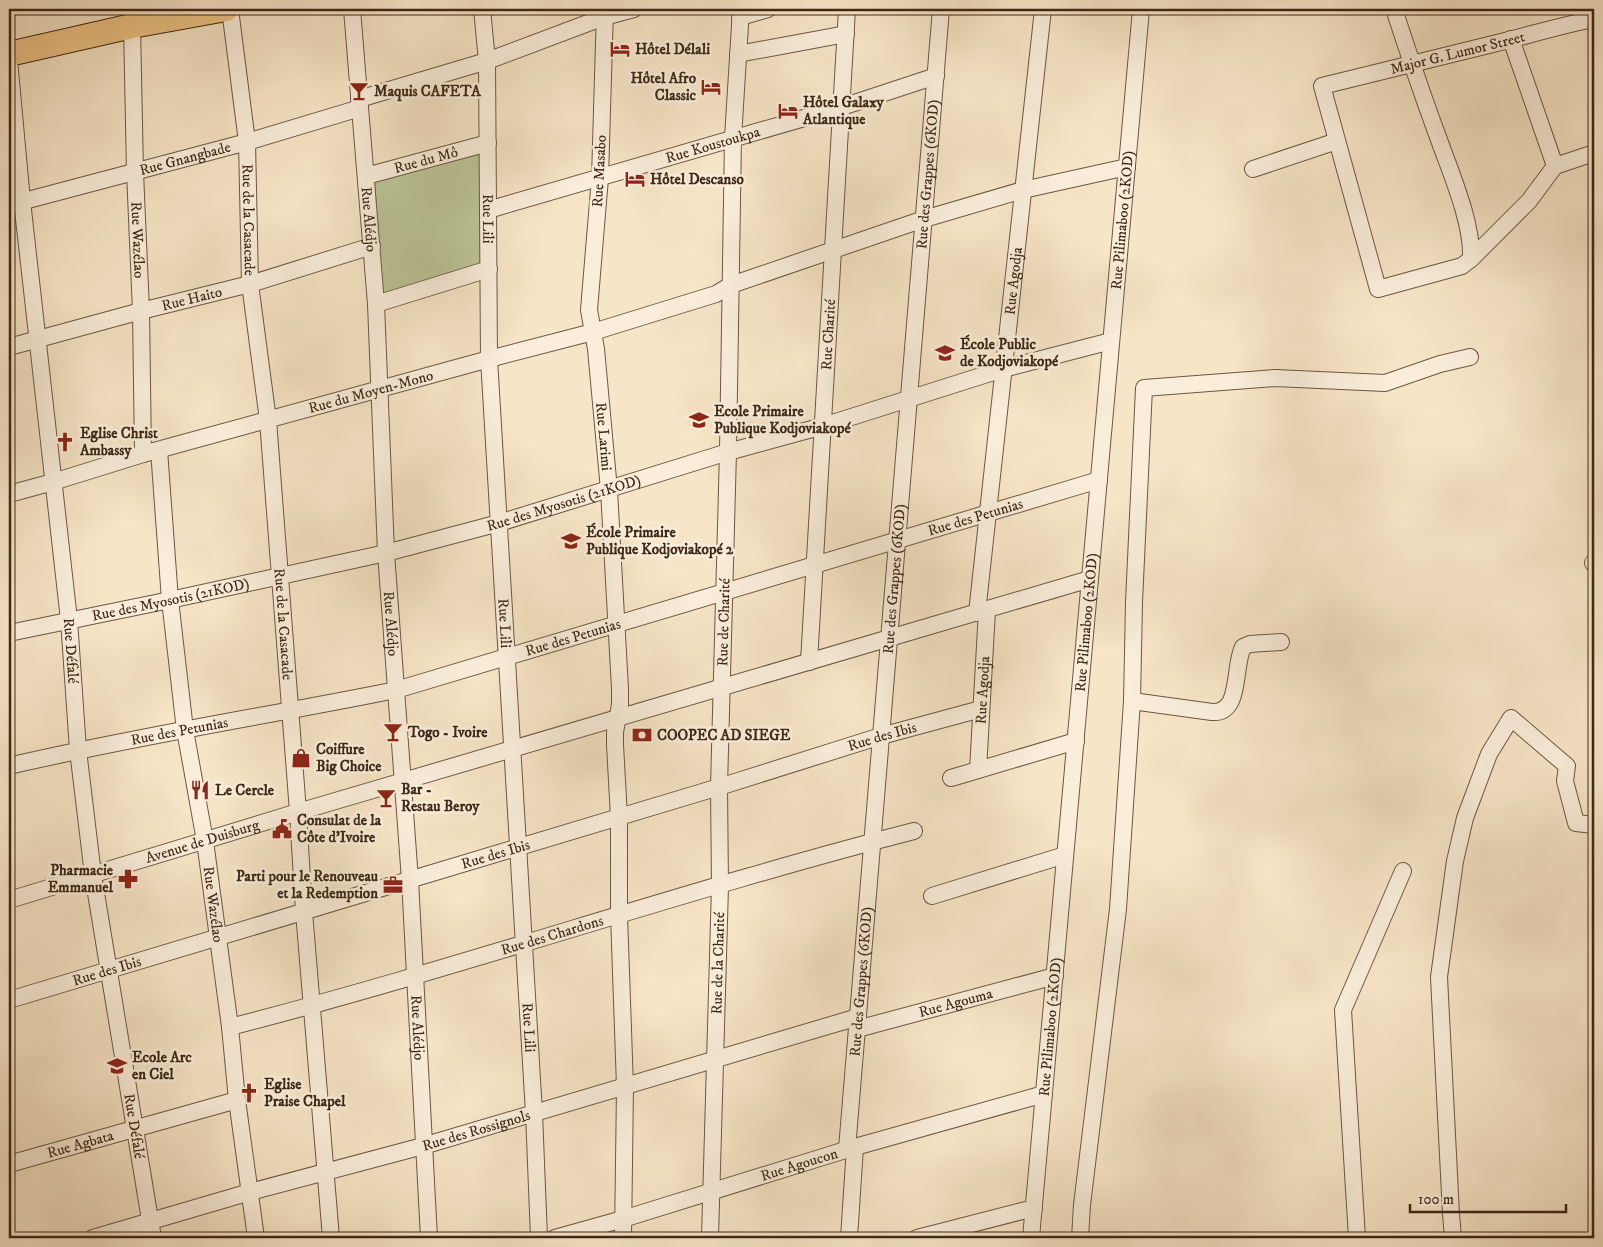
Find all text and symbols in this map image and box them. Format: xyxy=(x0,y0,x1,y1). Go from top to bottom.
street label: Major G. Lumor Street xyxy=(1388,27,1527,79)
hotel icon: Hôtel Délali xyxy=(609,38,631,60)
place label: Hôtel Délali xyxy=(635,40,710,59)
place label: Hôtel Afro Classic xyxy=(630,69,697,105)
hotel icon: Hôtel Afro Classic xyxy=(700,76,722,98)
bar icon: Maquis CAFETA xyxy=(348,80,370,102)
place label: Maquis CAFETA xyxy=(374,82,481,102)
place label: Hôtel Galaxy Atlantique xyxy=(802,93,884,130)
street label: Rue des Grappes (6KOD) xyxy=(912,99,944,250)
hotel icon: Hôtel Galaxy Atlantique xyxy=(777,100,799,122)
street label: Rue Koustoukpa xyxy=(663,122,763,168)
street label: Rue Masabo xyxy=(588,134,611,208)
street label: Rue Gnangbade xyxy=(137,138,233,180)
street label: Rue du Mô xyxy=(392,143,460,178)
street label: Rue Pilimaboo (2KOD) xyxy=(1107,150,1138,290)
street label: Rue de la Casacade xyxy=(237,164,259,276)
hotel icon: Hôtel Descanso xyxy=(624,168,646,190)
place label: Hôtel Descanso xyxy=(650,170,744,189)
street label: Rue Alédjo xyxy=(356,186,381,253)
street label: Rue Lili xyxy=(478,194,497,244)
street label: Rue Wazélao xyxy=(126,201,149,279)
street label: Rue Agodja xyxy=(1001,245,1027,316)
street label: Rue Haito xyxy=(160,282,224,316)
street label: Rue Charité xyxy=(817,298,840,371)
place label: École Public de Kodjoviakopé xyxy=(960,334,1059,371)
school or university icon: École Public de Kodjoviakopé xyxy=(934,342,956,364)
street label: Rue du Moyen-Mono xyxy=(306,366,435,418)
street label: Rue Larimi xyxy=(591,402,616,472)
place label: Ecole Primaire Publique Kodjoviakopé xyxy=(714,402,851,439)
school or university icon: Ecole Primaire Publique Kodjoviakopé xyxy=(688,409,710,431)
place label: Eglise Christ Ambassy xyxy=(79,424,158,460)
church icon: Eglise Christ Ambassy xyxy=(54,431,76,453)
street label: Rue des Myosotis (21KOD) xyxy=(485,471,643,536)
street label: Rue des Petunias xyxy=(926,494,1025,541)
street label: Rue des Grappes (6KOD) xyxy=(879,503,910,655)
place label: École Primaire Publique Kodjoviakopé 2 xyxy=(586,522,734,560)
school or university icon: École Primaire Publique Kodjoviakopé 2 xyxy=(560,530,582,552)
street label: Rue Pilimaboo (2KOD) xyxy=(1071,552,1102,693)
street label: Rue de la Casacade xyxy=(269,568,297,681)
street label: Rue des Myosotis (21KOD) xyxy=(90,574,251,626)
street label: Rue de Charité xyxy=(713,577,735,667)
street label: Rue Alédjo xyxy=(379,590,403,657)
street label: Rue Lili xyxy=(493,598,515,649)
street label: Rue des Petunias xyxy=(523,614,623,661)
street label: Rue Défalé xyxy=(59,617,82,685)
street label: Rue Agodja xyxy=(972,655,994,725)
street label: Rue des Petunias xyxy=(129,713,230,750)
street label: Rue des Ibis xyxy=(845,718,919,756)
bar icon: Togo - Ivoire xyxy=(382,721,404,743)
place label: Togo - Ivoire xyxy=(407,723,488,742)
bank icon: COOPEC AD SIEGE xyxy=(631,724,653,746)
place label: COOPEC AD SIEGE xyxy=(657,726,791,745)
place label: Coiffure Big Choice xyxy=(316,740,382,776)
shop icon: Coiffure Big Choice xyxy=(290,747,312,769)
restaurant icon: Le Cercle xyxy=(189,779,211,801)
place label: Bar - Restau Beroy xyxy=(401,780,480,816)
place label: Le Cercle xyxy=(215,781,275,800)
bar icon: Bar - Restau Beroy xyxy=(375,787,397,809)
place label: Consulat de la Côte d’Ivoire xyxy=(297,811,382,847)
street label: Avenue de Duisburg xyxy=(143,815,262,868)
public building icon: Consulat de la Côte d’Ivoire xyxy=(271,818,293,840)
street label: Rue des Ibis xyxy=(459,835,532,874)
place label: Pharmacie Emmanuel xyxy=(48,861,114,897)
street label: Rue Wazélao xyxy=(198,865,228,944)
place label: Parti pour le Renouveau et la Redemption xyxy=(236,867,379,903)
pharmacy icon: Pharmacie Emmanuel xyxy=(117,868,139,890)
office icon: Parti pour le Renouveau et la Redemption xyxy=(382,874,404,896)
street label: Rue des Grappes (6KOD) xyxy=(846,906,877,1057)
street label: Rue des Chardons xyxy=(499,911,606,960)
street label: Rue de la Charité xyxy=(707,911,729,1015)
street label: Rue des Ibis xyxy=(70,952,143,990)
street label: Rue Pilimaboo (2KOD) xyxy=(1035,957,1066,1097)
street label: Rue Agouma xyxy=(917,984,995,1022)
street label: Rue Alédjo xyxy=(406,995,429,1061)
street label: Rue Lili xyxy=(517,1002,539,1053)
place label: Ecole Arc en Ciel xyxy=(132,1048,192,1084)
school or university icon: Ecole Arc en Ciel xyxy=(106,1055,128,1077)
place label: Eglise Praise Chapel xyxy=(264,1075,346,1111)
church icon: Eglise Praise Chapel xyxy=(238,1082,260,1104)
street label: Rue Défalé xyxy=(119,1092,149,1161)
street label: Rue des Rossignols xyxy=(420,1106,532,1156)
street label: Rue Agbata xyxy=(45,1126,116,1163)
street label: Rue Agoucon xyxy=(758,1144,840,1186)
scale bar xyxy=(1410,1182,1567,1214)
text: 100 m xyxy=(1418,1190,1454,1209)

